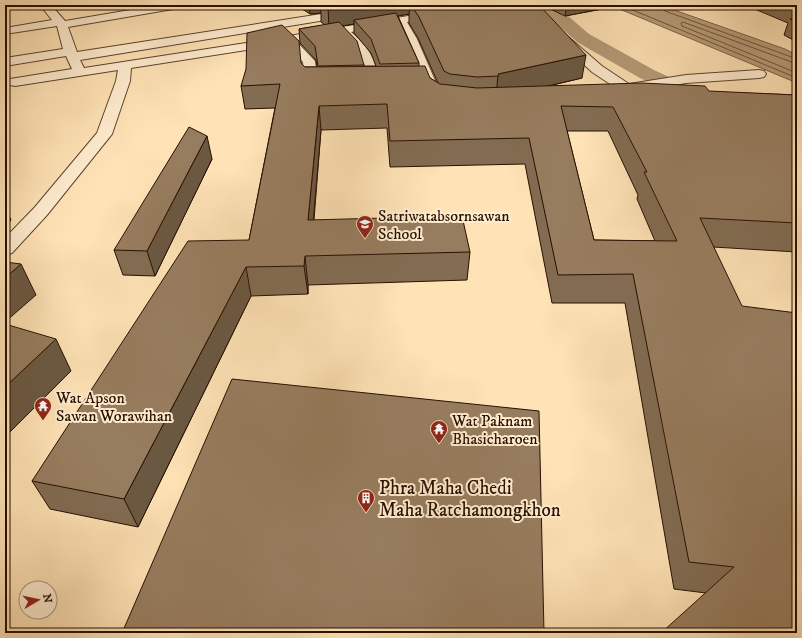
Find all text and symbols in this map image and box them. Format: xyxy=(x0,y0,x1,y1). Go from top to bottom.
place label: Satriwatabsornsawan School xyxy=(378,206,510,244)
school or university icon: Satriwatabsornsawan School xyxy=(355,214,375,239)
place label: Wat Apson Sawan Worawihan xyxy=(55,388,173,426)
temple icon: Wat Apson Sawan Worawihan xyxy=(33,396,53,421)
place label: Wat Paknam Bhasicharoen xyxy=(451,411,538,449)
temple icon: Wat Paknam Bhasicharoen xyxy=(429,419,449,444)
place label: Phra Maha Chedi Maha Ratchamongkhon xyxy=(379,477,561,522)
building icon: Phra Maha Chedi Maha Ratchamongkhon xyxy=(356,488,376,513)
north arrow xyxy=(18,580,58,620)
text: N xyxy=(39,593,55,604)

